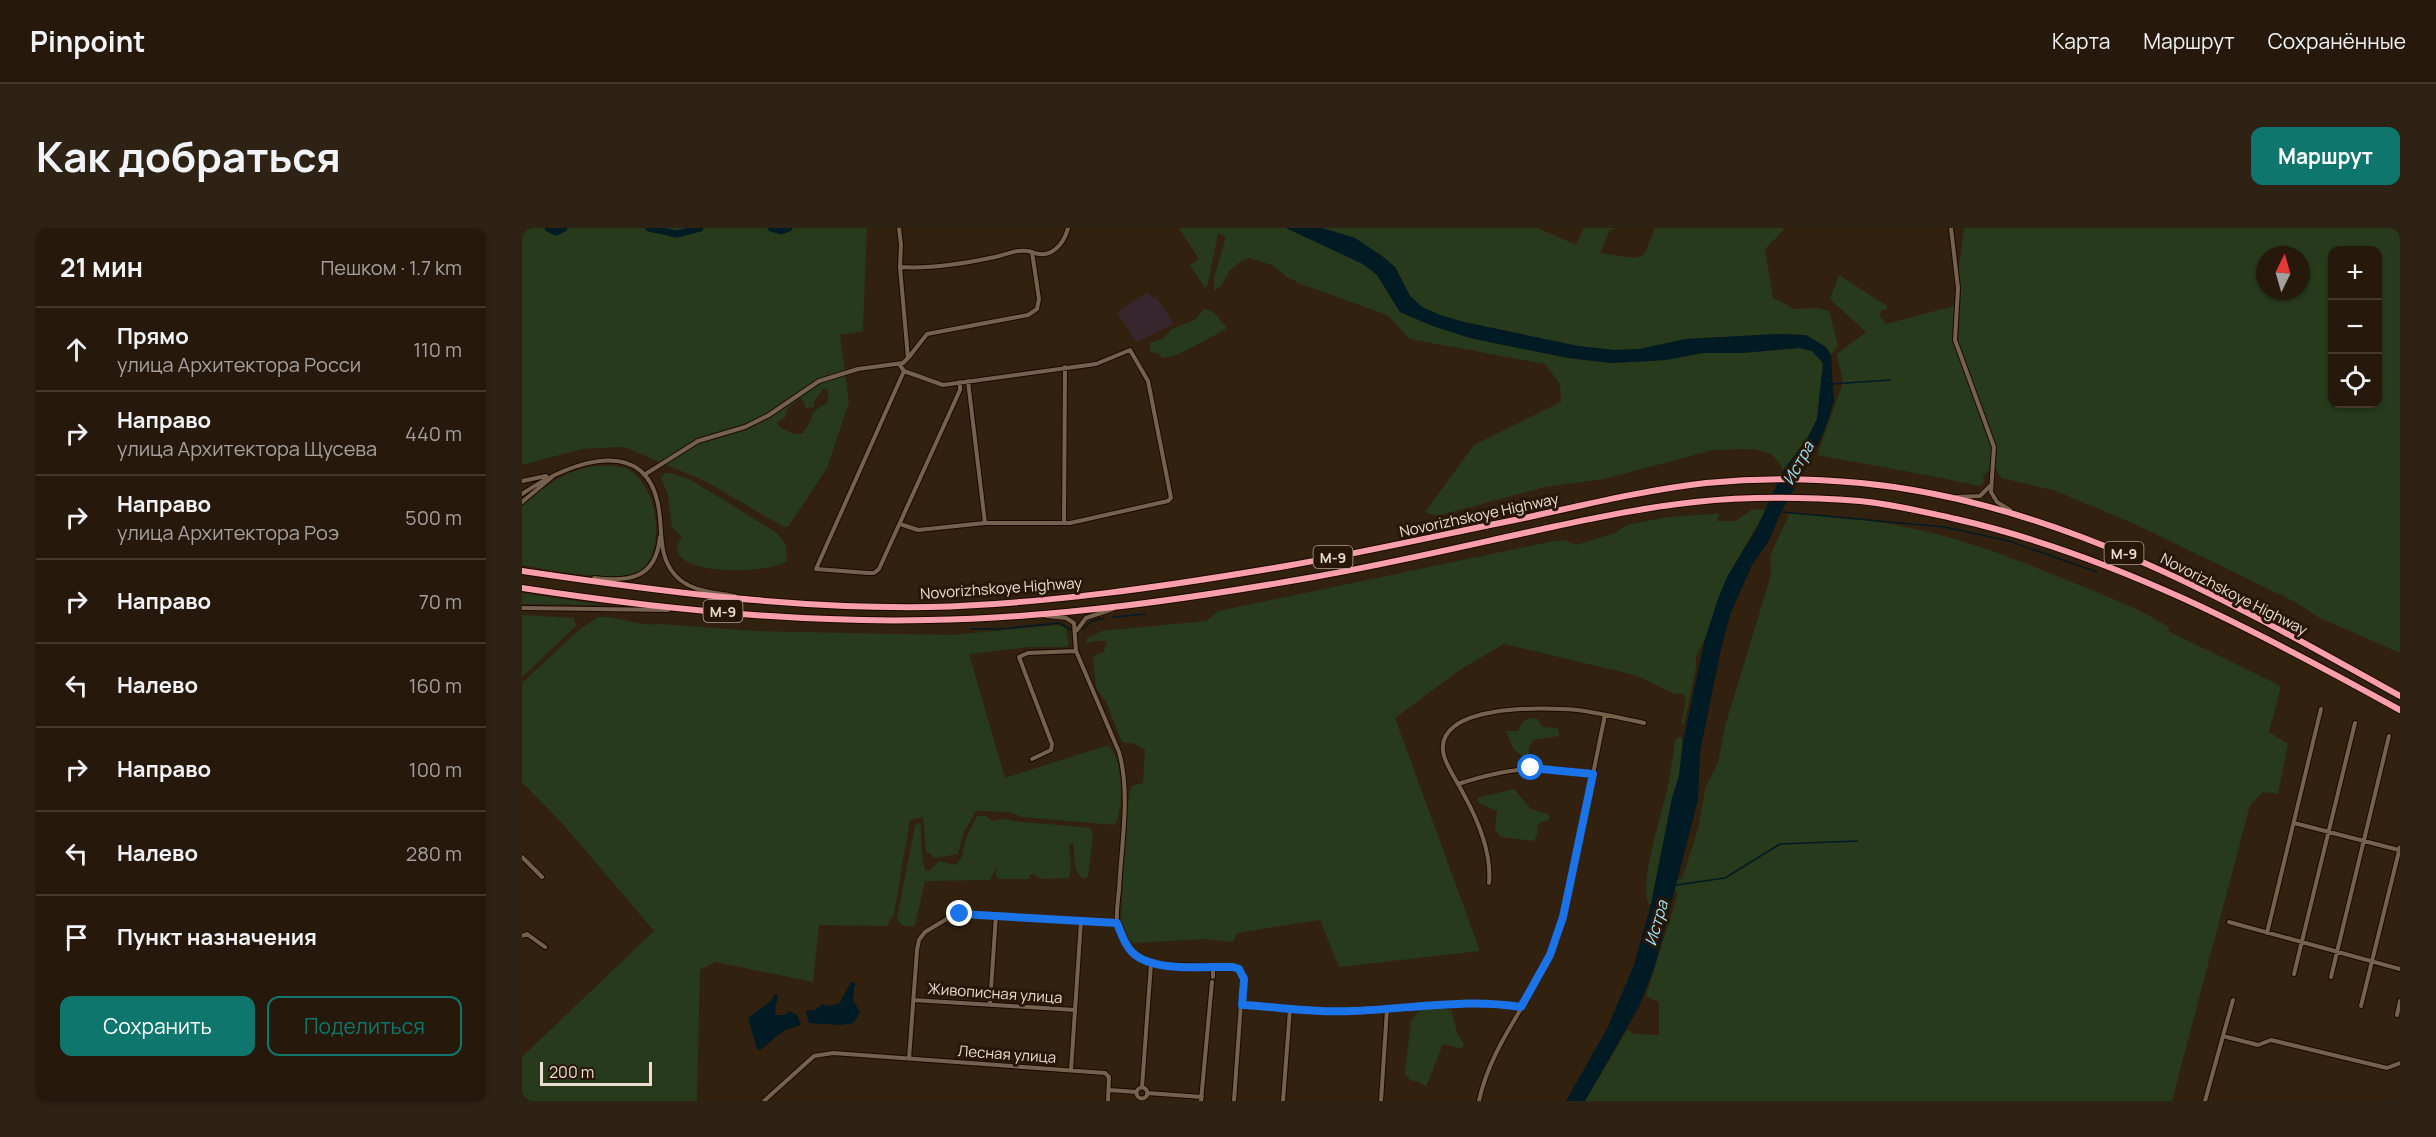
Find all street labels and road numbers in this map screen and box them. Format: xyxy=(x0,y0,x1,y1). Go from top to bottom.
street label: Novorizhskoye Highway xyxy=(1397,488,1561,542)
road number: М-9 xyxy=(2104,542,2144,564)
road number: М-9 xyxy=(1314,546,1352,568)
street label: Novorizhskoye Highway xyxy=(2157,548,2311,640)
street label: Novorizhskoye Highway xyxy=(919,572,1083,604)
road number: М-9 xyxy=(704,600,742,622)
street label: Живописная улица xyxy=(927,978,1063,1008)
street label: Лесная улица xyxy=(957,1040,1057,1068)

